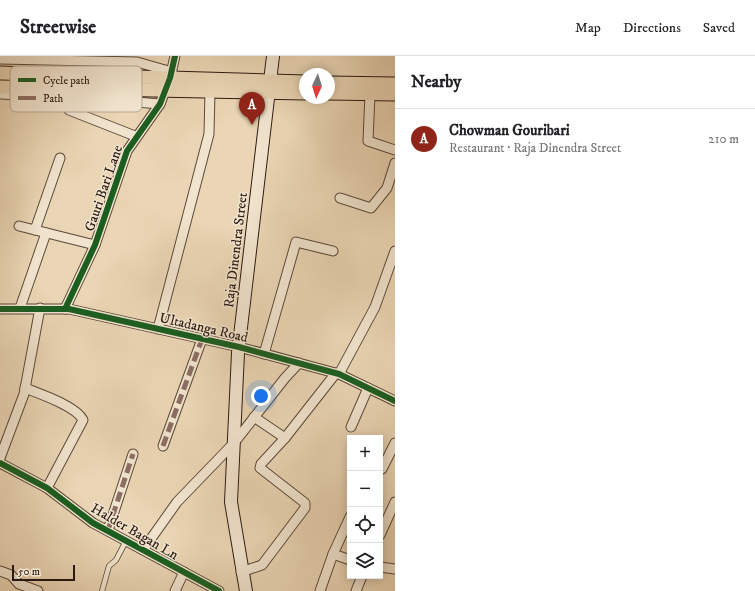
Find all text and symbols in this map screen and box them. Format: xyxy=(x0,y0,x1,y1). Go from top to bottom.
text: Streetwise xyxy=(20,16,96,39)
text: Map xyxy=(575,19,601,37)
text: Directions xyxy=(623,19,681,37)
text: Saved xyxy=(703,19,735,37)
legend xyxy=(10,66,142,112)
north arrow xyxy=(299,68,335,104)
text: Nearby xyxy=(411,71,461,93)
text: Cycle path xyxy=(43,74,90,88)
text: Path xyxy=(43,92,64,106)
pin: A xyxy=(239,92,265,125)
text: Chowman Gouribari xyxy=(449,121,570,140)
text: A xyxy=(420,131,428,147)
text: 210 m xyxy=(708,131,739,147)
text: Restaurant · Raja Dinendra Street xyxy=(449,140,621,156)
street label: Gauri Bari Lane xyxy=(81,143,127,234)
street label: Raja Dinendra Street xyxy=(220,191,252,309)
street label: Ultadanga Road xyxy=(158,309,250,347)
your location xyxy=(251,386,271,406)
map controls xyxy=(347,435,383,579)
button: + xyxy=(347,435,383,471)
button: − xyxy=(347,471,383,507)
street label: Halder Bagan Ln xyxy=(87,500,182,565)
button: locate xyxy=(347,507,383,543)
button: layers xyxy=(347,543,383,579)
scale bar xyxy=(12,563,75,582)
text: 50 m xyxy=(18,565,40,579)

